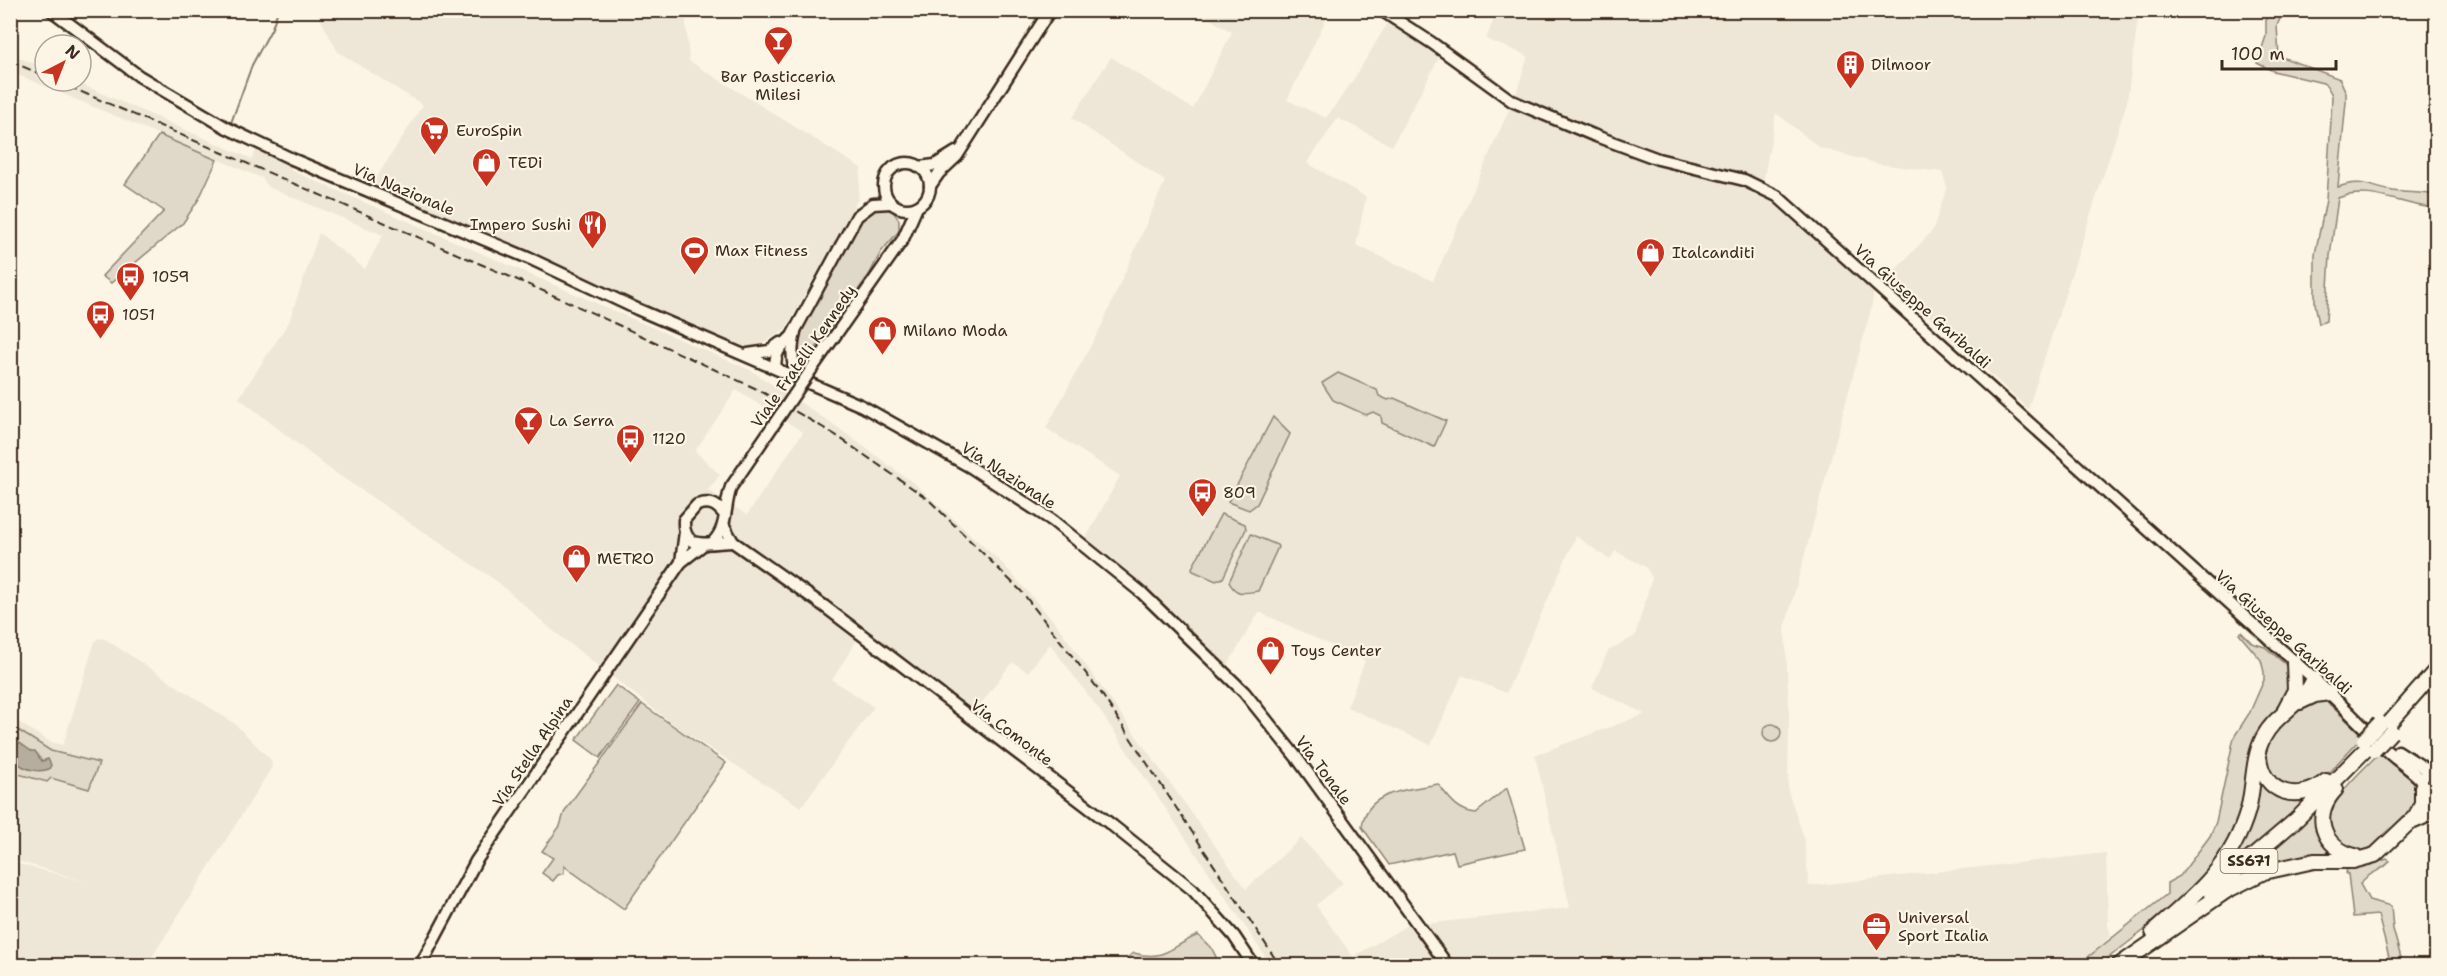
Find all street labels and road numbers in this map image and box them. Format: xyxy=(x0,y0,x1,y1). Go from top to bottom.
street label: Via Nazionale xyxy=(350,159,458,220)
street label: Via Giuseppe Garibaldi xyxy=(1850,239,1995,373)
street label: Viale Fratelli Kennedy xyxy=(746,281,861,432)
street label: Via Nazionale xyxy=(957,437,1060,514)
street label: Via Giuseppe Garibaldi xyxy=(2211,565,2356,699)
street label: Via Stella Alpina xyxy=(488,692,577,811)
street label: Via Comonte xyxy=(966,694,1057,770)
street label: Via Tonale xyxy=(1291,731,1357,809)
road number: SS671 xyxy=(2220,849,2278,873)

